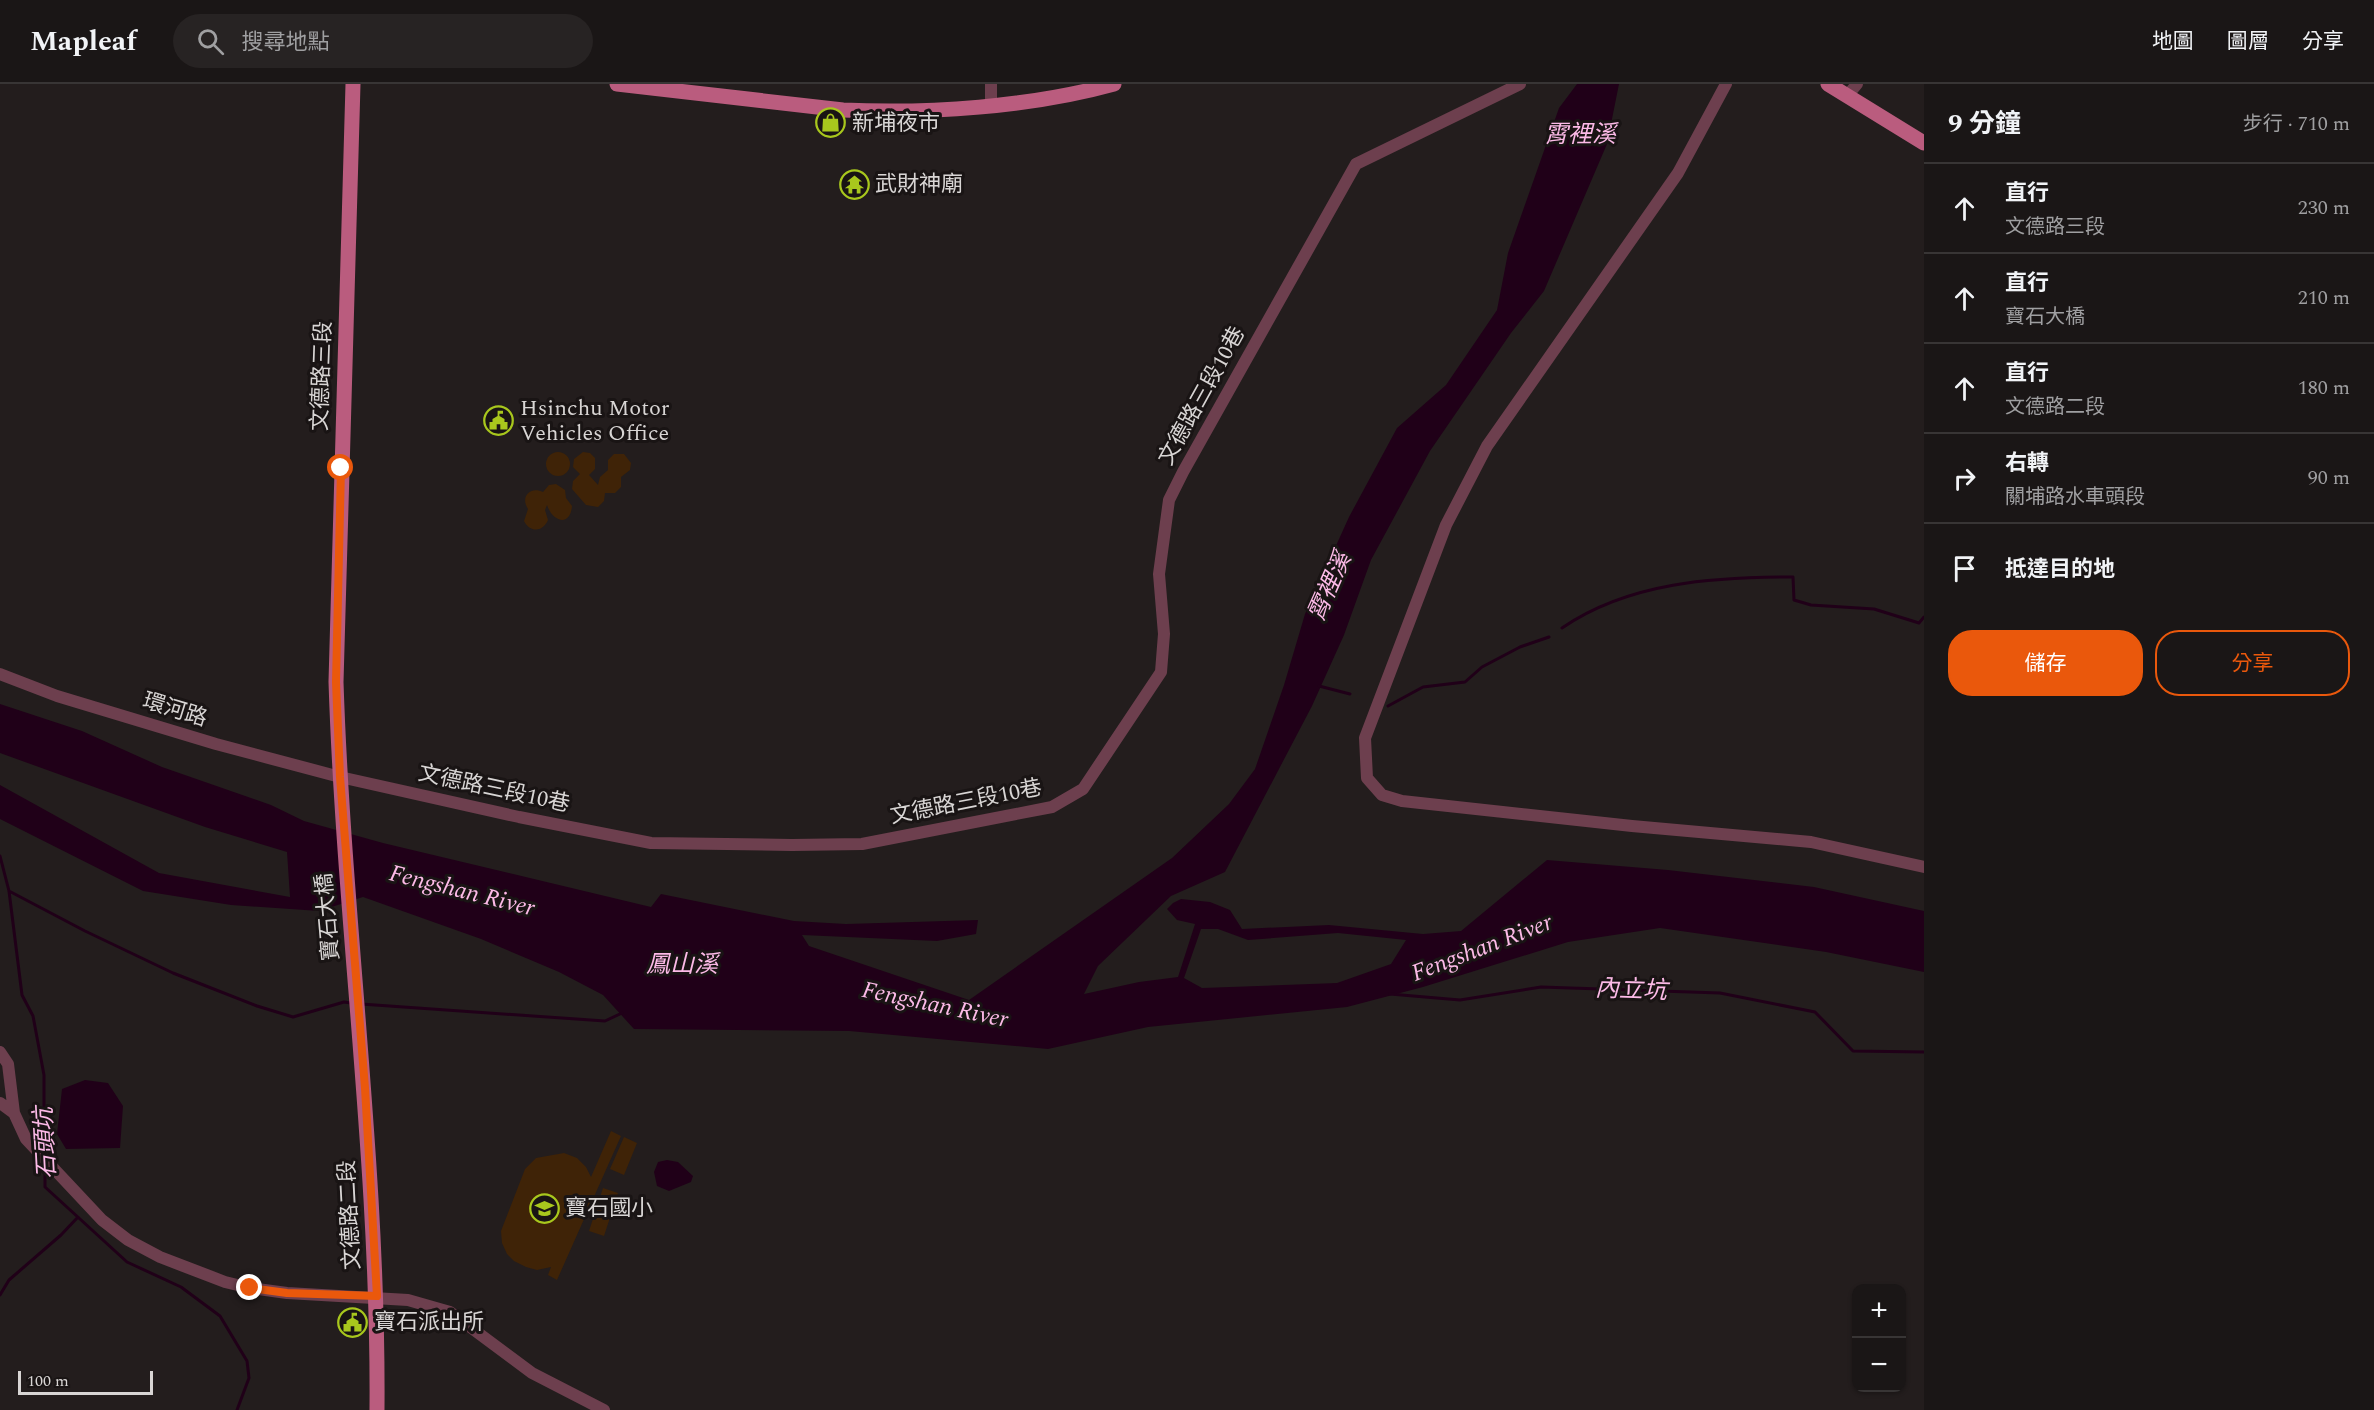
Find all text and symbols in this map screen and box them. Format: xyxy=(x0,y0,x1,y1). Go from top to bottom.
search box xyxy=(173,14,593,68)
text: Mapleaf xyxy=(30,20,137,63)
icon: search xyxy=(194,25,227,58)
text: 搜尋地點 xyxy=(242,26,330,59)
text: 地圖 xyxy=(2152,26,2194,58)
text: 圖層 xyxy=(2227,26,2269,58)
text: 分享 xyxy=(2302,26,2344,58)
text: 9 分鐘 xyxy=(1948,104,2021,144)
shop icon: 新埔夜市 xyxy=(815,107,847,139)
place label: 新埔夜市 xyxy=(852,107,940,140)
text: 步行 · 710 m xyxy=(2243,109,2350,139)
water label: 霄裡溪 xyxy=(1544,117,1619,153)
temple icon: 武財神廟 xyxy=(838,168,870,200)
place label: 武財神廟 xyxy=(875,168,963,201)
text: 直行 xyxy=(2005,177,2049,210)
icon: ahead xyxy=(1948,192,1981,225)
text: 230 m xyxy=(2298,193,2350,223)
text: 文德路三段 xyxy=(2005,212,2105,242)
text: 直行 xyxy=(2005,267,2049,300)
icon: ahead xyxy=(1948,282,1981,315)
text: 210 m xyxy=(2298,283,2350,313)
text: 寶石大橋 xyxy=(2005,302,2085,332)
street label: 文德路三段 xyxy=(304,320,340,432)
street label: 文德路三段10巷 xyxy=(1150,321,1254,471)
text: 直行 xyxy=(2005,357,2049,390)
icon: ahead xyxy=(1948,372,1981,405)
text: 180 m xyxy=(2298,373,2350,403)
place label: Hsinchu Motor Vehicles Office xyxy=(520,392,670,450)
text: 文德路二段 xyxy=(2005,392,2105,422)
public building icon: Hsinchu Motor Vehicles Office xyxy=(483,405,515,437)
text: 右轉 xyxy=(2005,447,2049,480)
route start xyxy=(327,454,353,480)
icon: right xyxy=(1948,462,1981,495)
text: 90 m xyxy=(2308,463,2350,493)
text: 關埔路水車頭段 xyxy=(2005,482,2145,512)
water label: 霄裡溪 xyxy=(1299,544,1362,627)
icon: arrive xyxy=(1948,552,1981,585)
text: 抵達目的地 xyxy=(2005,553,2115,586)
button: 儲存 xyxy=(1948,630,2143,696)
button: 分享 xyxy=(2155,630,2350,696)
street label: 環河路 xyxy=(139,685,211,735)
street label: 文德路三段10巷 xyxy=(415,757,573,821)
street label: 文德路三段10巷 xyxy=(887,771,1045,833)
water label: Fengshan River xyxy=(385,856,539,927)
street label: 寶石大橋 xyxy=(308,872,348,962)
water label: Fengshan River xyxy=(1406,904,1559,991)
water label: 鳳山溪 xyxy=(646,947,721,983)
water label: 內立坑 xyxy=(1594,971,1671,1009)
water label: Fengshan River xyxy=(858,972,1012,1038)
water label: 石頭坑 xyxy=(26,1103,66,1180)
street label: 文德路二段 xyxy=(331,1159,369,1271)
school or university icon: 寶石國小 xyxy=(528,1192,560,1224)
place label: 寶石國小 xyxy=(565,1192,653,1225)
route end xyxy=(236,1274,262,1300)
map controls xyxy=(1852,1284,1906,1392)
button: + xyxy=(1852,1284,1906,1338)
public building icon: 寶石派出所 xyxy=(337,1306,369,1338)
place label: 寶石派出所 xyxy=(374,1306,484,1339)
button: − xyxy=(1852,1338,1906,1392)
scale bar xyxy=(18,1368,153,1396)
text: 100 m xyxy=(27,1369,69,1393)

